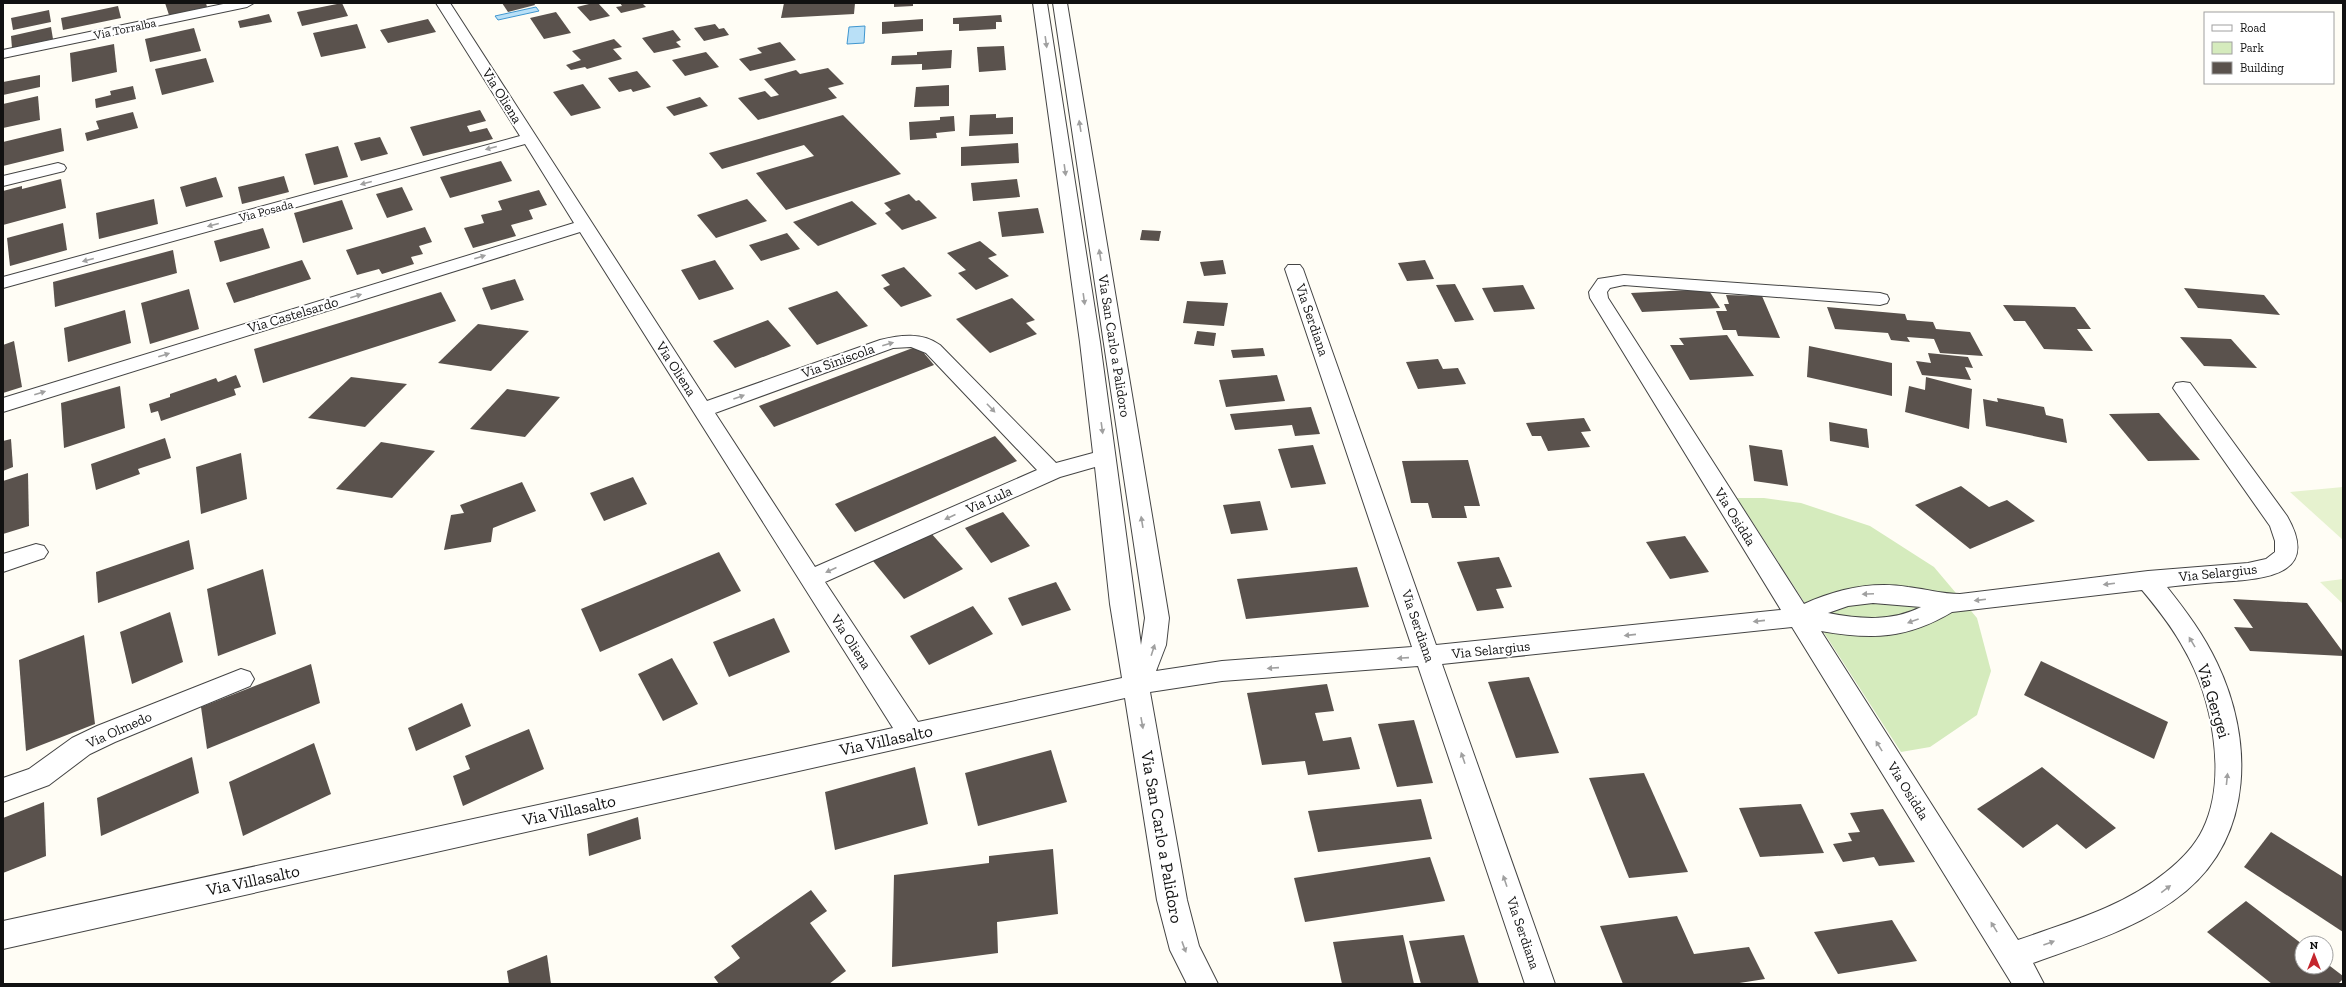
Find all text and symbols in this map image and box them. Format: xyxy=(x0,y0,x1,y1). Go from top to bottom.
legend xyxy=(2204,12,2334,84)
street label: Via Torralba xyxy=(92,16,158,43)
text: Road xyxy=(2240,21,2266,35)
one-way arrow xyxy=(1043,36,1049,48)
text: Park xyxy=(2240,41,2265,55)
text: Building xyxy=(2240,61,2284,75)
street label: Via Oliena xyxy=(478,64,526,127)
one-way arrow xyxy=(1077,120,1083,133)
one-way arrow xyxy=(485,146,497,152)
one-way arrow xyxy=(1062,164,1068,176)
one-way arrow xyxy=(359,180,371,186)
street label: Via Posada xyxy=(236,197,295,225)
one-way arrow xyxy=(207,222,219,228)
one-way arrow xyxy=(1097,249,1103,261)
one-way arrow xyxy=(474,254,486,260)
one-way arrow xyxy=(82,257,94,263)
street label: Via San Carlo a Palidoro xyxy=(1094,273,1134,418)
street label: Via Serdiana xyxy=(1291,280,1332,359)
one-way arrow xyxy=(350,292,362,298)
street label: Via Castelsardo xyxy=(245,293,340,337)
one-way arrow xyxy=(1081,293,1087,305)
street label: Via Oliena xyxy=(652,338,700,400)
street label: Via Siniscola xyxy=(798,340,877,382)
one-way arrow xyxy=(882,341,894,347)
one-way arrow xyxy=(159,352,171,358)
one-way arrow xyxy=(35,390,47,396)
one-way arrow xyxy=(733,393,745,399)
one-way arrow xyxy=(986,403,996,413)
one-way arrow xyxy=(1099,422,1105,434)
street label: Via Lula xyxy=(962,482,1015,518)
street label: Via Osidda xyxy=(1710,484,1760,549)
one-way arrow xyxy=(944,514,955,520)
one-way arrow xyxy=(1139,516,1145,528)
street label: Via Selargius xyxy=(2177,560,2258,586)
one-way arrow xyxy=(824,567,836,573)
one-way arrow xyxy=(2103,581,2115,587)
street label: Via Serdiana xyxy=(1397,586,1438,665)
one-way arrow xyxy=(1862,590,1874,597)
one-way arrow xyxy=(1974,596,1986,603)
street label: Via Oliena xyxy=(827,611,875,673)
one-way arrow xyxy=(1753,618,1765,625)
one-way arrow xyxy=(1907,618,1919,624)
one-way arrow xyxy=(1624,632,1636,638)
one-way arrow xyxy=(2189,636,2196,648)
street label: Via Selargius xyxy=(1450,637,1531,663)
one-way arrow xyxy=(1150,644,1156,656)
one-way arrow xyxy=(1397,655,1409,661)
street label: Via Gergei xyxy=(2193,661,2235,741)
one-way arrow xyxy=(1267,664,1279,671)
street label: Via Olmedo xyxy=(83,708,154,752)
one-way arrow xyxy=(1139,717,1145,729)
street label: Via Villasalto xyxy=(837,720,935,760)
one-way arrow xyxy=(1876,740,1883,752)
street label: Via San Carlo a Palidoro xyxy=(1137,748,1187,925)
one-way arrow xyxy=(1460,751,1466,763)
street label: Via Osidda xyxy=(1883,758,1933,823)
one-way arrow xyxy=(2224,773,2230,785)
street label: Via Villasalto xyxy=(520,790,618,830)
street label: Via Villasalto xyxy=(204,860,302,900)
one-way arrow xyxy=(1502,874,1508,886)
one-way arrow xyxy=(2161,884,2172,893)
street label: Via Serdiana xyxy=(1502,893,1543,972)
one-way arrow xyxy=(1990,921,1997,933)
north arrow xyxy=(2294,935,2334,975)
text: N xyxy=(2310,939,2319,952)
one-way arrow xyxy=(2043,940,2055,946)
one-way arrow xyxy=(1182,942,1188,954)

